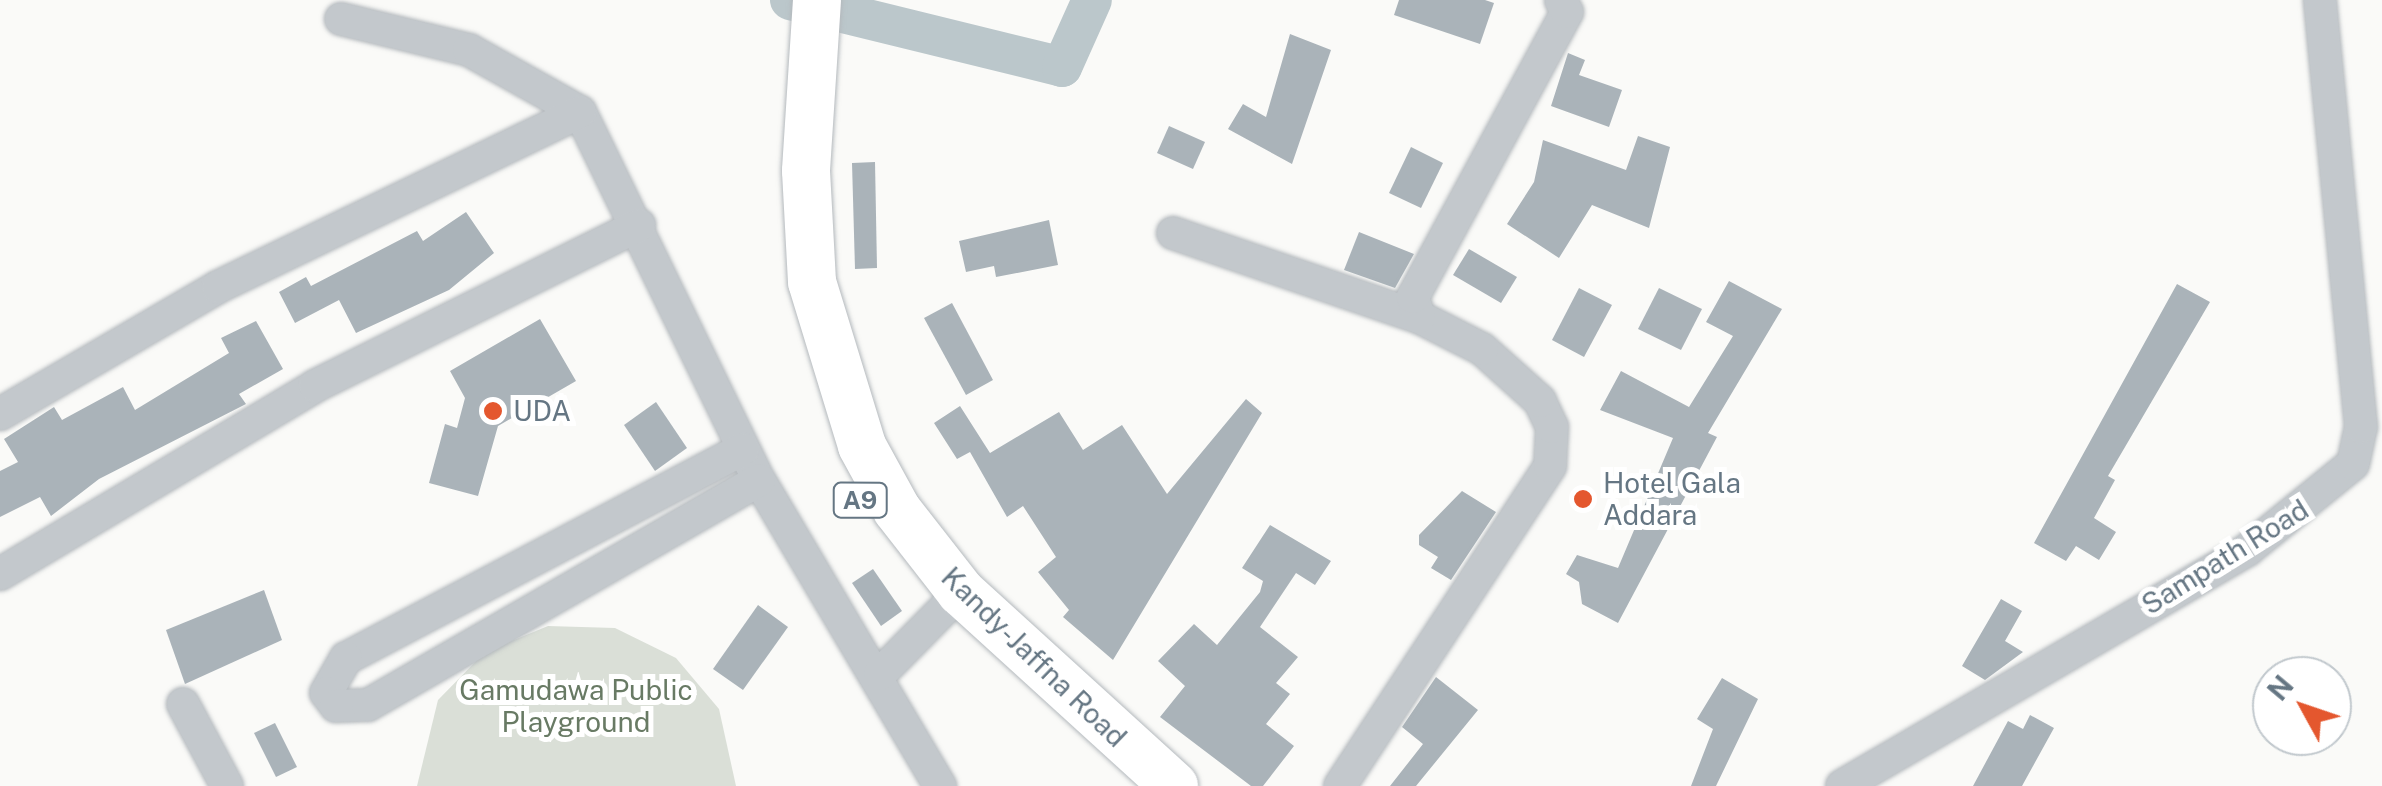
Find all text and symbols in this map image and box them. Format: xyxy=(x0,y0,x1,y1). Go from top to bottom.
place label: UDA xyxy=(513,394,571,428)
marker: UDA xyxy=(482,400,504,422)
place label: Hotel Gala Addara xyxy=(1603,466,1741,532)
road number: A9 xyxy=(832,480,888,520)
marker: Hotel Gala Addara xyxy=(1572,488,1594,510)
street label: Sampath Road xyxy=(2136,492,2314,622)
street label: Kandy-Jaffna Road xyxy=(935,560,1133,754)
north arrow xyxy=(2252,656,2352,756)
text: N xyxy=(2260,669,2300,707)
park label: Gamudawa Public Playground xyxy=(459,673,693,739)

